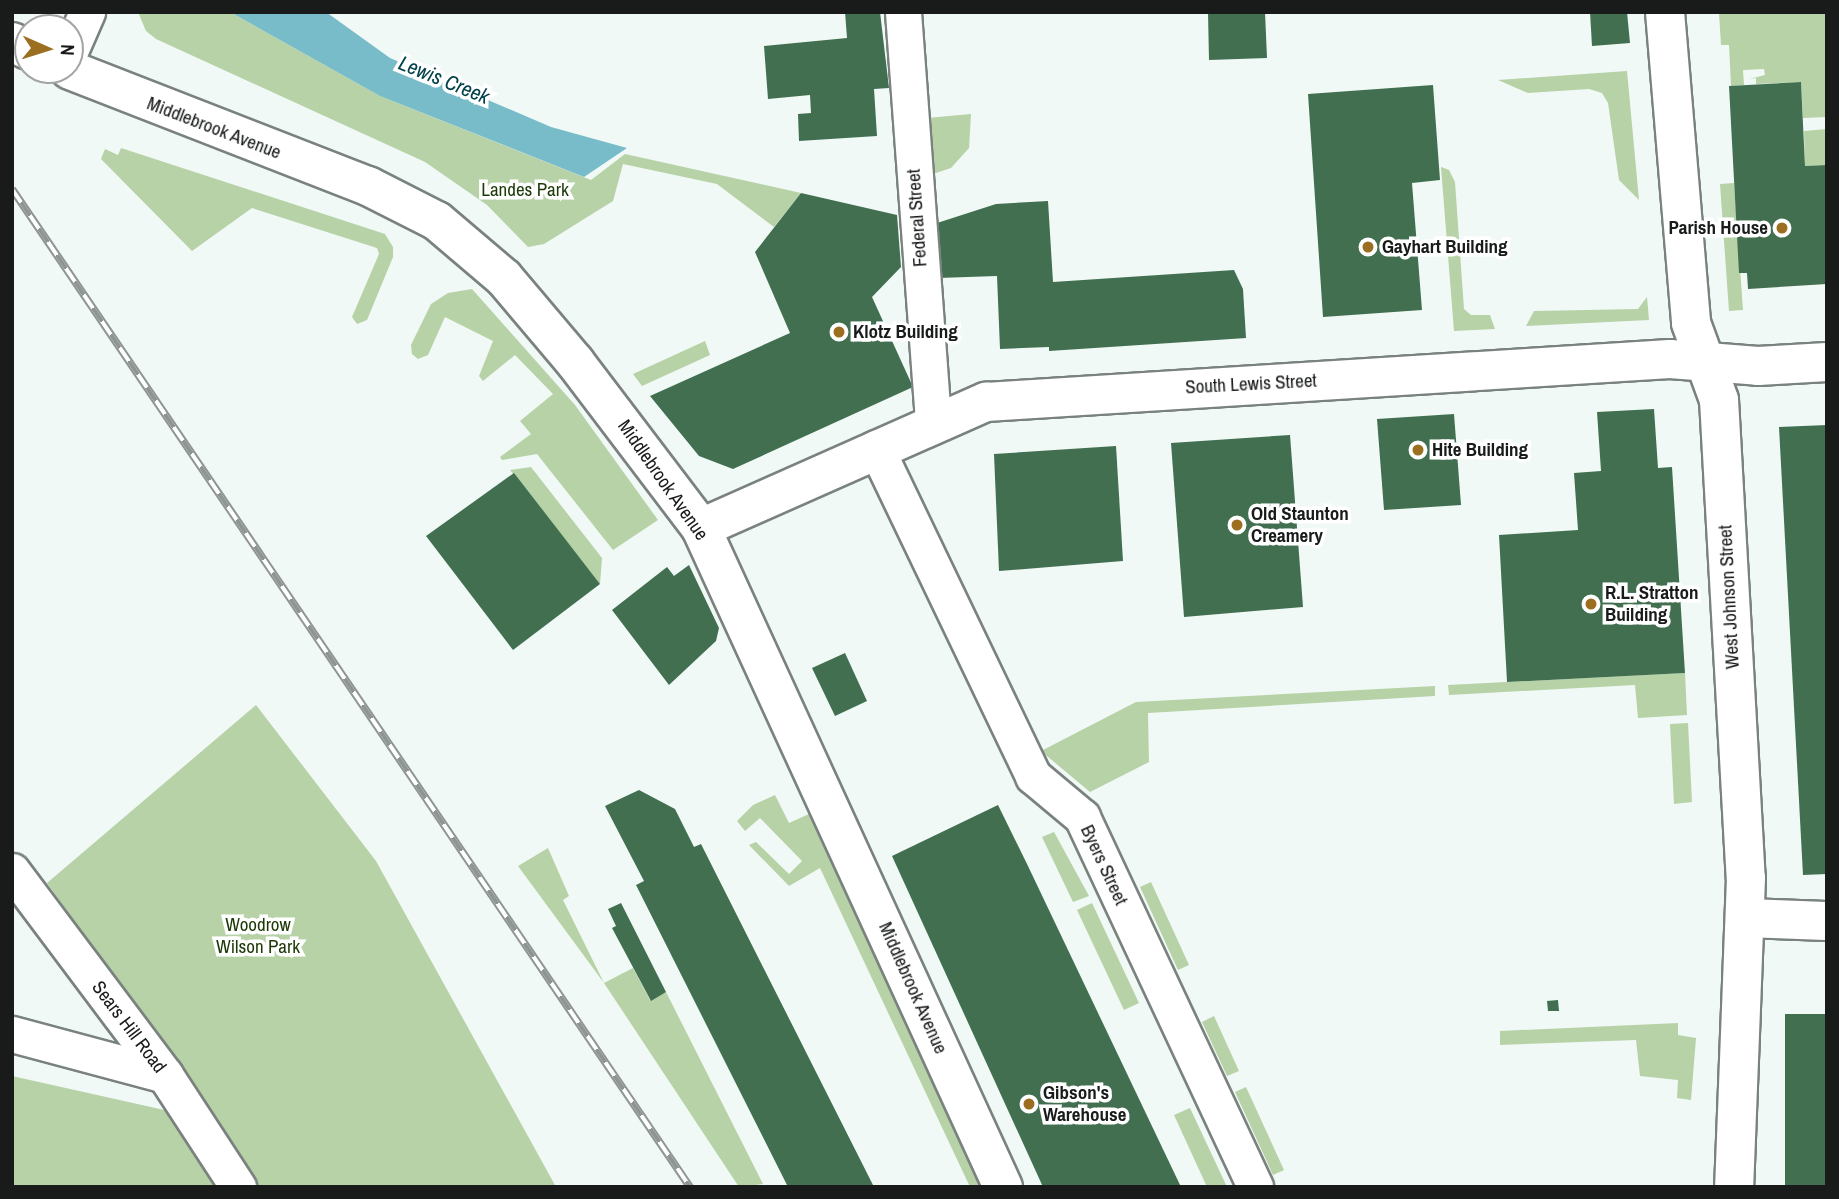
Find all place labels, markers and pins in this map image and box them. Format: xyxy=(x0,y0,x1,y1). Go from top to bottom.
place label: Parish House xyxy=(1668,217,1768,239)
marker: Parish House xyxy=(1774,220,1790,236)
place label: Gayhart Building xyxy=(1382,236,1508,258)
marker: Gayhart Building xyxy=(1360,239,1376,255)
place label: Klotz Building xyxy=(853,321,958,343)
marker: Klotz Building xyxy=(831,324,847,340)
place label: Hite Building xyxy=(1432,439,1528,461)
marker: Hite Building xyxy=(1410,442,1426,458)
place label: Old Staunton Creamery xyxy=(1251,503,1349,547)
marker: Old Staunton Creamery xyxy=(1229,517,1245,533)
place label: R.L. Stratton Building xyxy=(1605,582,1698,626)
marker: R.L. Stratton Building xyxy=(1583,596,1599,612)
place label: Gibson's Warehouse xyxy=(1043,1082,1126,1126)
marker: Gibson's Warehouse xyxy=(1021,1096,1037,1112)

